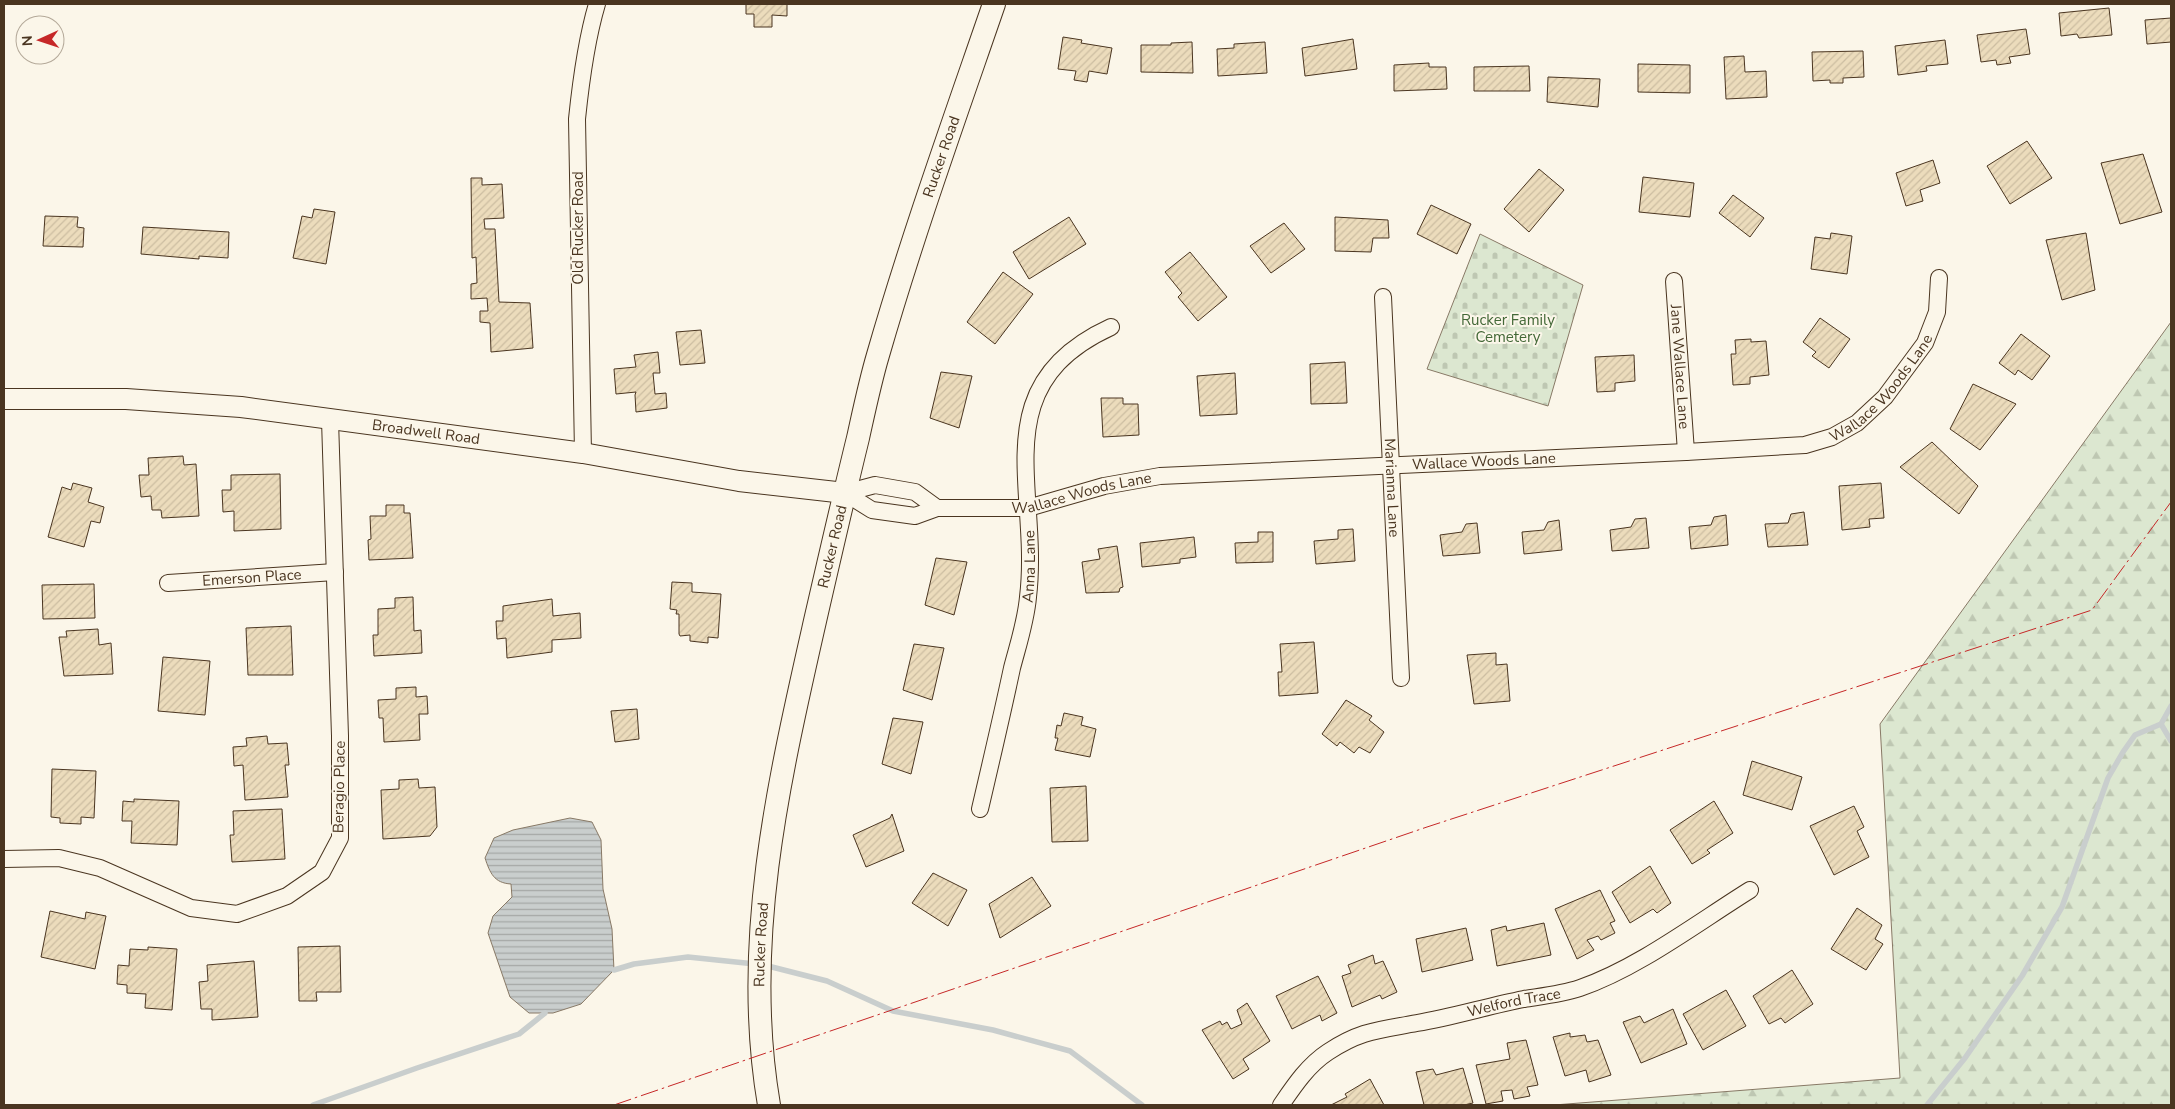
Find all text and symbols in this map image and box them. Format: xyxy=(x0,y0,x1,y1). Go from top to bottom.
north arrow xyxy=(15,15,65,65)
text: N xyxy=(18,35,37,46)
street label: Rucker Road xyxy=(918,113,964,200)
street label: Old Rucker Road xyxy=(568,171,588,285)
street label: Jane Wallace Lane xyxy=(1666,303,1694,430)
park label: Rucker Family Cemetery xyxy=(1461,310,1555,347)
street label: Wallace Woods Lane xyxy=(1826,332,1937,447)
street label: Broadwell Road xyxy=(371,415,481,449)
street label: Marianna Lane xyxy=(1380,438,1404,538)
street label: Wallace Woods Lane xyxy=(1412,448,1556,474)
street label: Wallace Woods Lane xyxy=(1011,468,1153,518)
street label: Rucker Road xyxy=(813,503,852,590)
street label: Anna Lane xyxy=(1018,530,1040,604)
street label: Emerson Place xyxy=(202,564,302,591)
street label: Beragio Place xyxy=(328,741,350,833)
street label: Rucker Road xyxy=(749,901,773,987)
street label: Welford Trace xyxy=(1465,983,1562,1022)

